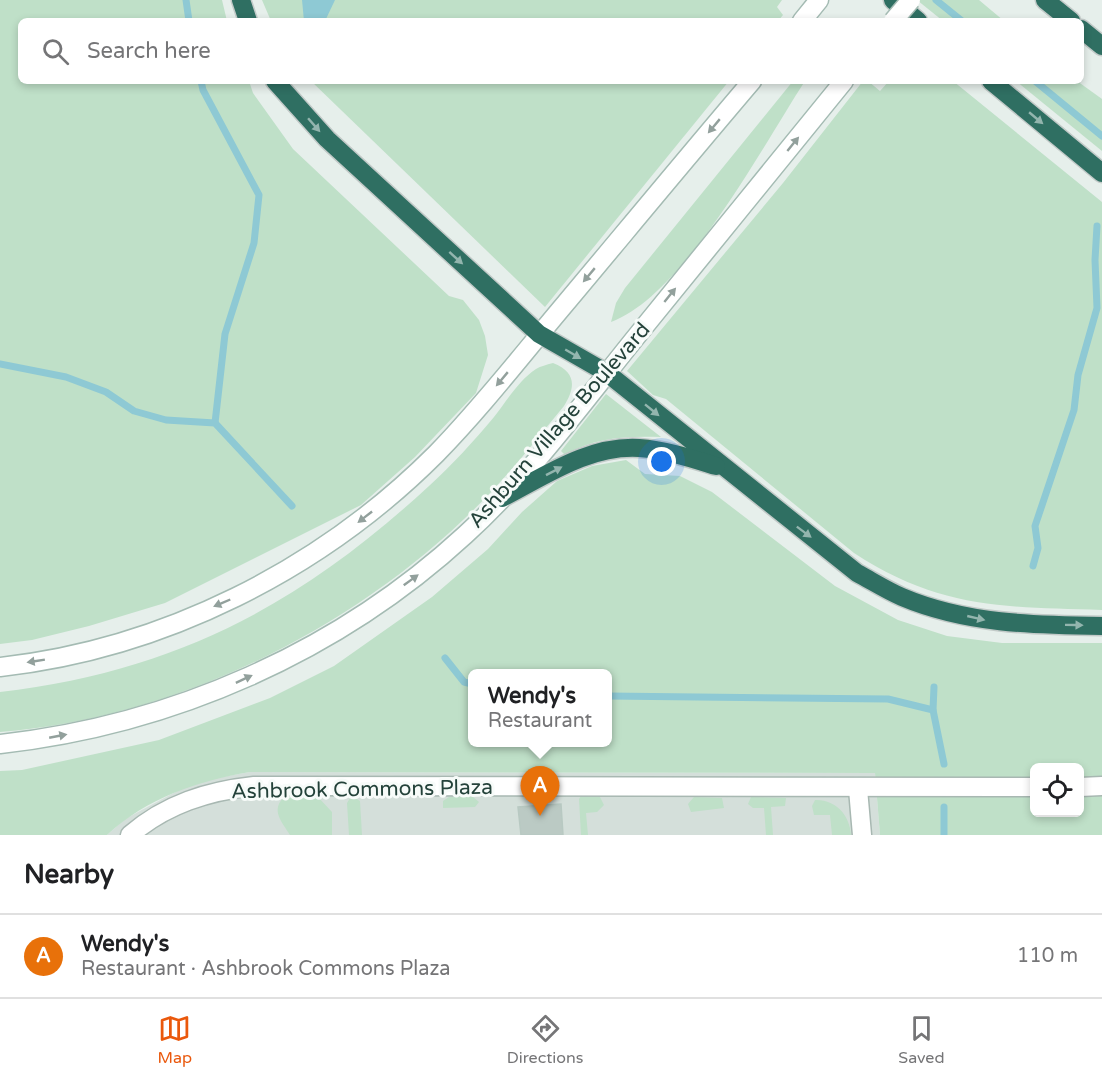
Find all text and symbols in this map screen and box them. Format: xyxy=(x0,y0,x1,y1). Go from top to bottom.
search box xyxy=(18,18,1084,84)
icon: search xyxy=(39,35,72,68)
text: Search here xyxy=(87,38,211,64)
one-way arrow xyxy=(1028,112,1044,125)
one-way arrow xyxy=(307,117,320,132)
one-way arrow xyxy=(708,118,721,134)
one-way arrow xyxy=(787,136,800,152)
one-way arrow xyxy=(448,251,463,264)
one-way arrow xyxy=(583,267,596,282)
one-way arrow xyxy=(664,287,677,303)
street label: Ashburn Village Boulevard xyxy=(463,317,655,533)
one-way arrow xyxy=(565,348,581,359)
one-way arrow xyxy=(496,371,509,386)
one-way arrow xyxy=(645,403,660,415)
your location xyxy=(647,447,676,476)
one-way arrow xyxy=(546,466,563,476)
one-way arrow xyxy=(357,511,372,523)
one-way arrow xyxy=(796,526,812,539)
one-way arrow xyxy=(403,574,419,586)
one-way arrow xyxy=(213,599,230,608)
one-way arrow xyxy=(967,614,986,623)
one-way arrow xyxy=(1064,621,1083,630)
one-way arrow xyxy=(27,657,46,666)
popup xyxy=(468,669,612,747)
one-way arrow xyxy=(235,675,252,684)
text: Wendy's xyxy=(488,683,576,709)
text: Restaurant xyxy=(488,709,592,733)
one-way arrow xyxy=(49,731,68,740)
map controls xyxy=(1030,763,1084,817)
button: locate xyxy=(1030,763,1084,817)
pin: A xyxy=(520,766,560,816)
street label: Ashbrook Commons Plaza xyxy=(231,775,493,804)
text: Nearby xyxy=(24,859,114,890)
text: Wendy's xyxy=(81,931,169,957)
text: A xyxy=(36,944,51,968)
text: 110 m xyxy=(1017,944,1078,968)
text: Restaurant · Ashbrook Commons Plaza xyxy=(81,957,451,981)
tab: Map xyxy=(157,1012,192,1068)
tab: Directions xyxy=(507,1012,583,1068)
tab: Saved xyxy=(898,1012,945,1068)

